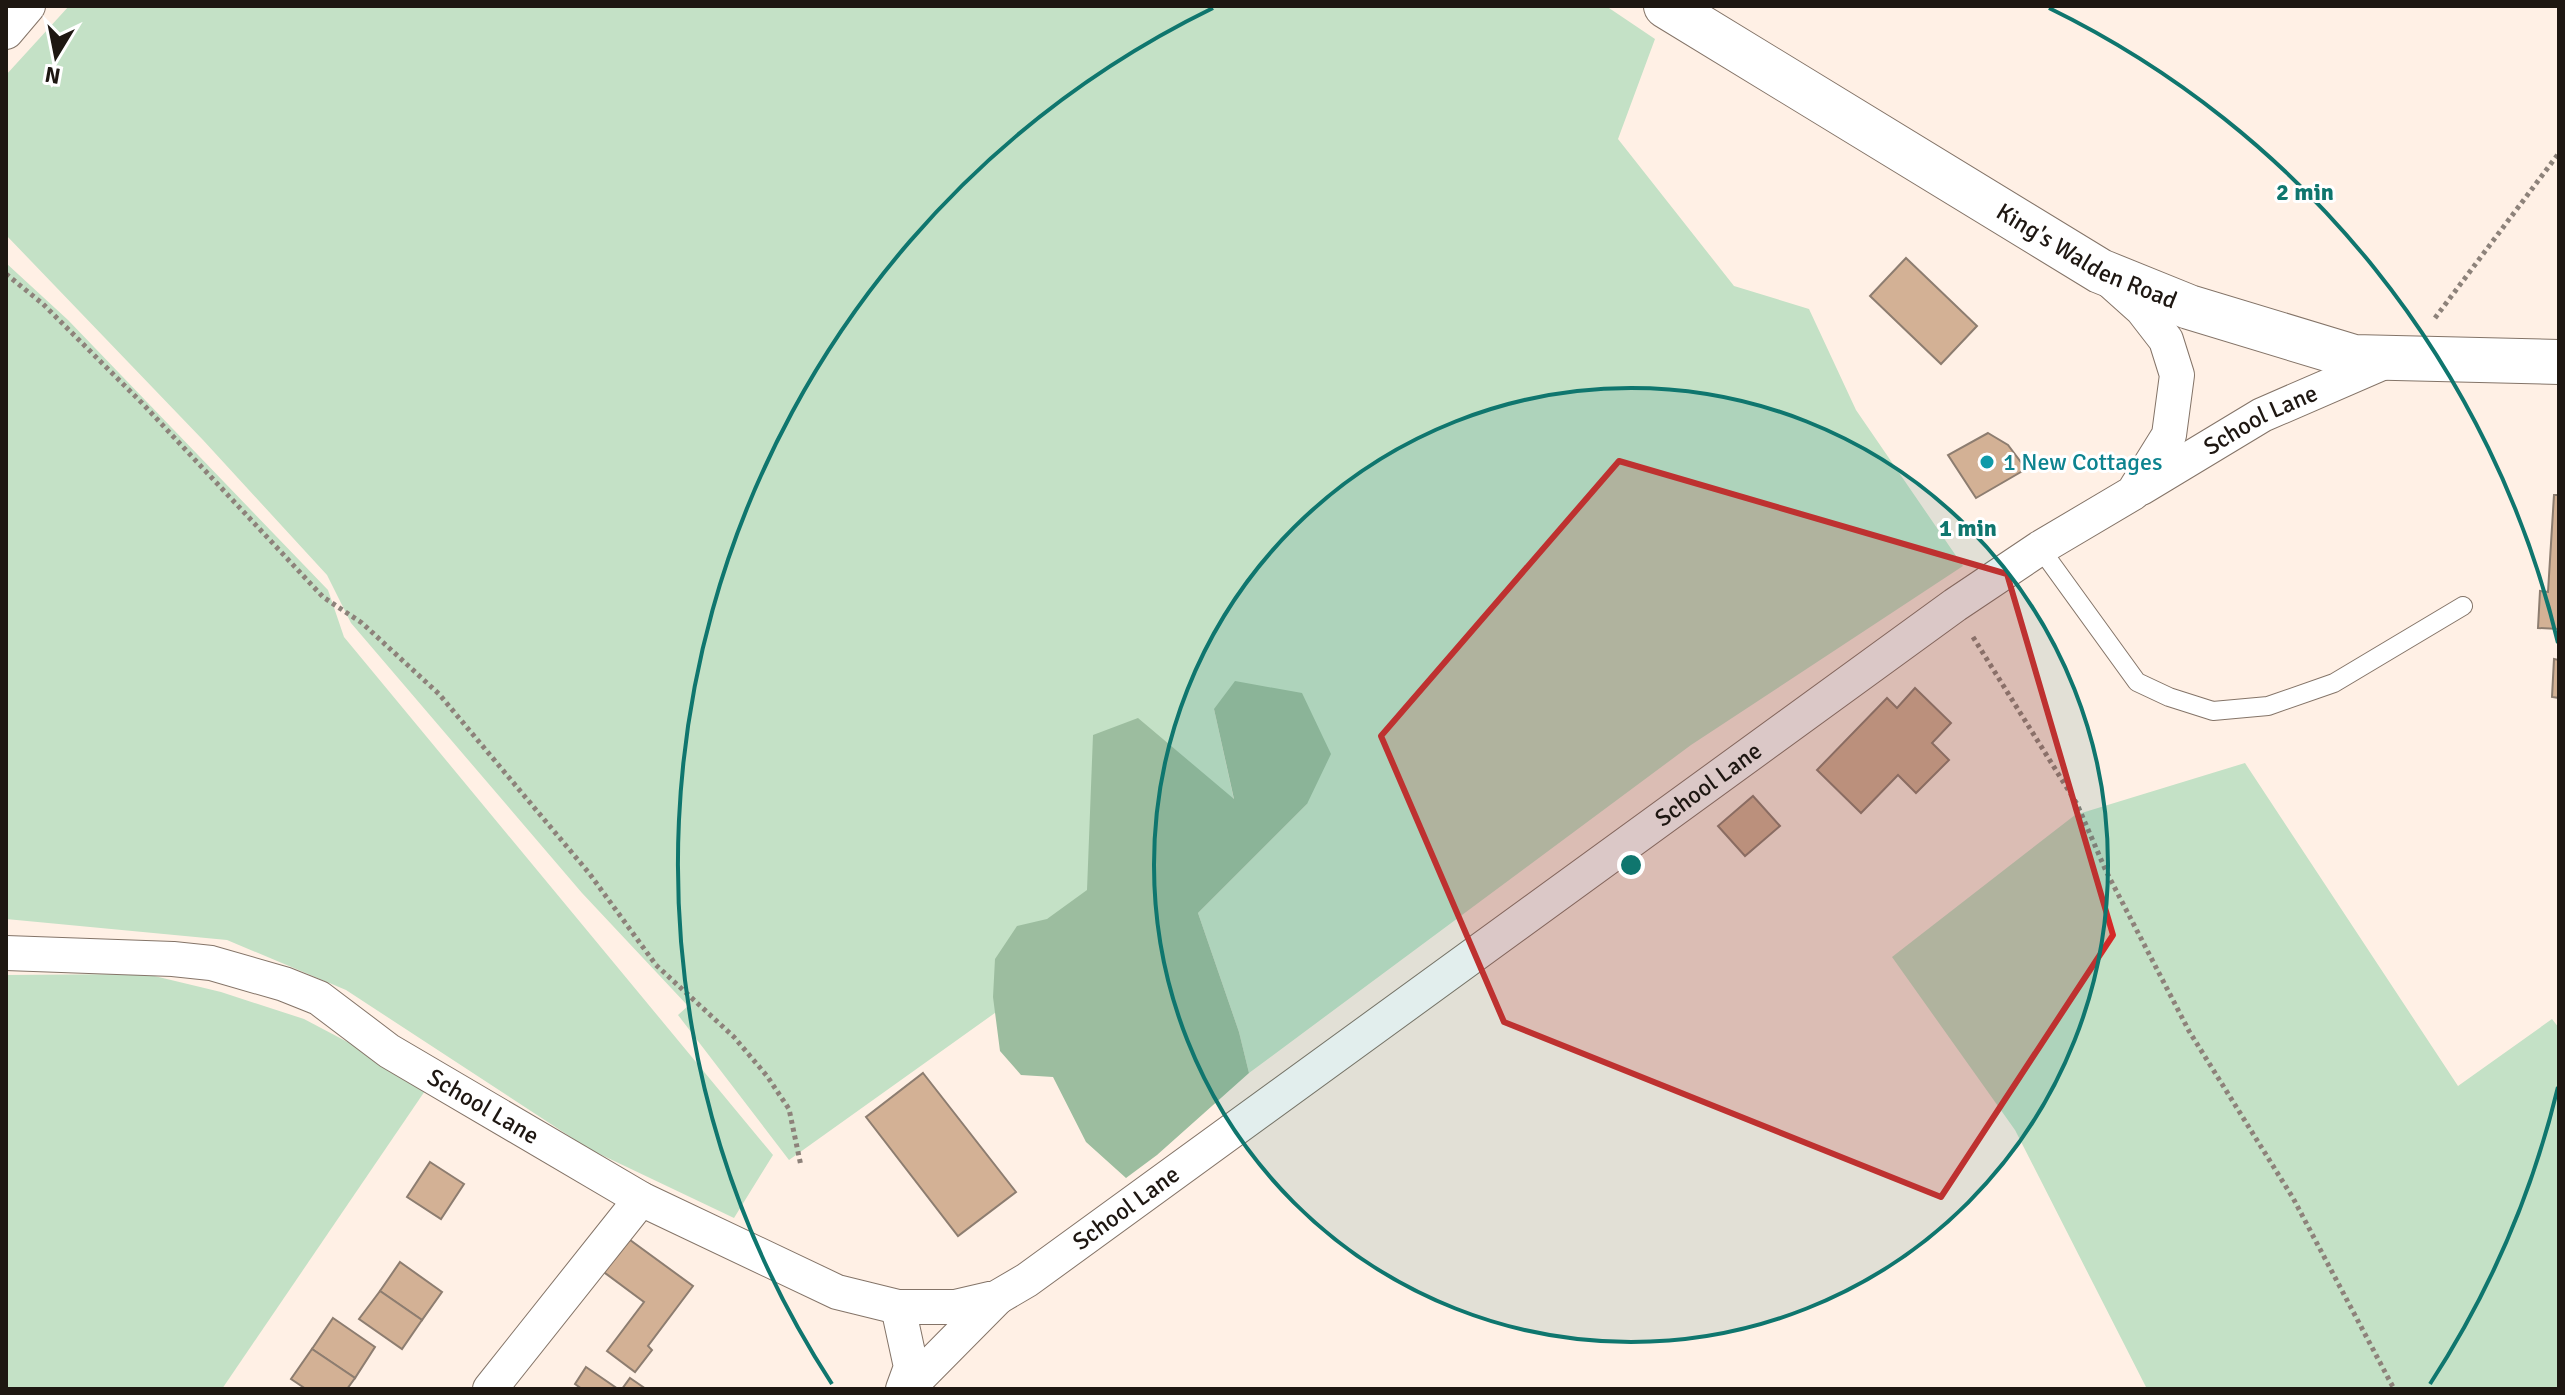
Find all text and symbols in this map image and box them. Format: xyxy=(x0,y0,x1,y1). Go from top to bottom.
north arrow xyxy=(16,16,96,96)
text: N xyxy=(43,61,62,90)
text: 2 min xyxy=(2276,177,2334,207)
street label: King's Walden Road xyxy=(1991,196,2181,316)
street label: School Lane xyxy=(2198,378,2322,462)
place label: 1 New Cottages xyxy=(2003,447,2163,477)
marker: 1 New Cottages xyxy=(1978,453,1996,471)
text: 1 min xyxy=(1939,513,1997,543)
street label: School Lane xyxy=(1649,736,1768,833)
centre of rings xyxy=(1617,851,1645,879)
street label: School Lane xyxy=(422,1062,545,1151)
street label: School Lane xyxy=(1067,1159,1185,1257)

